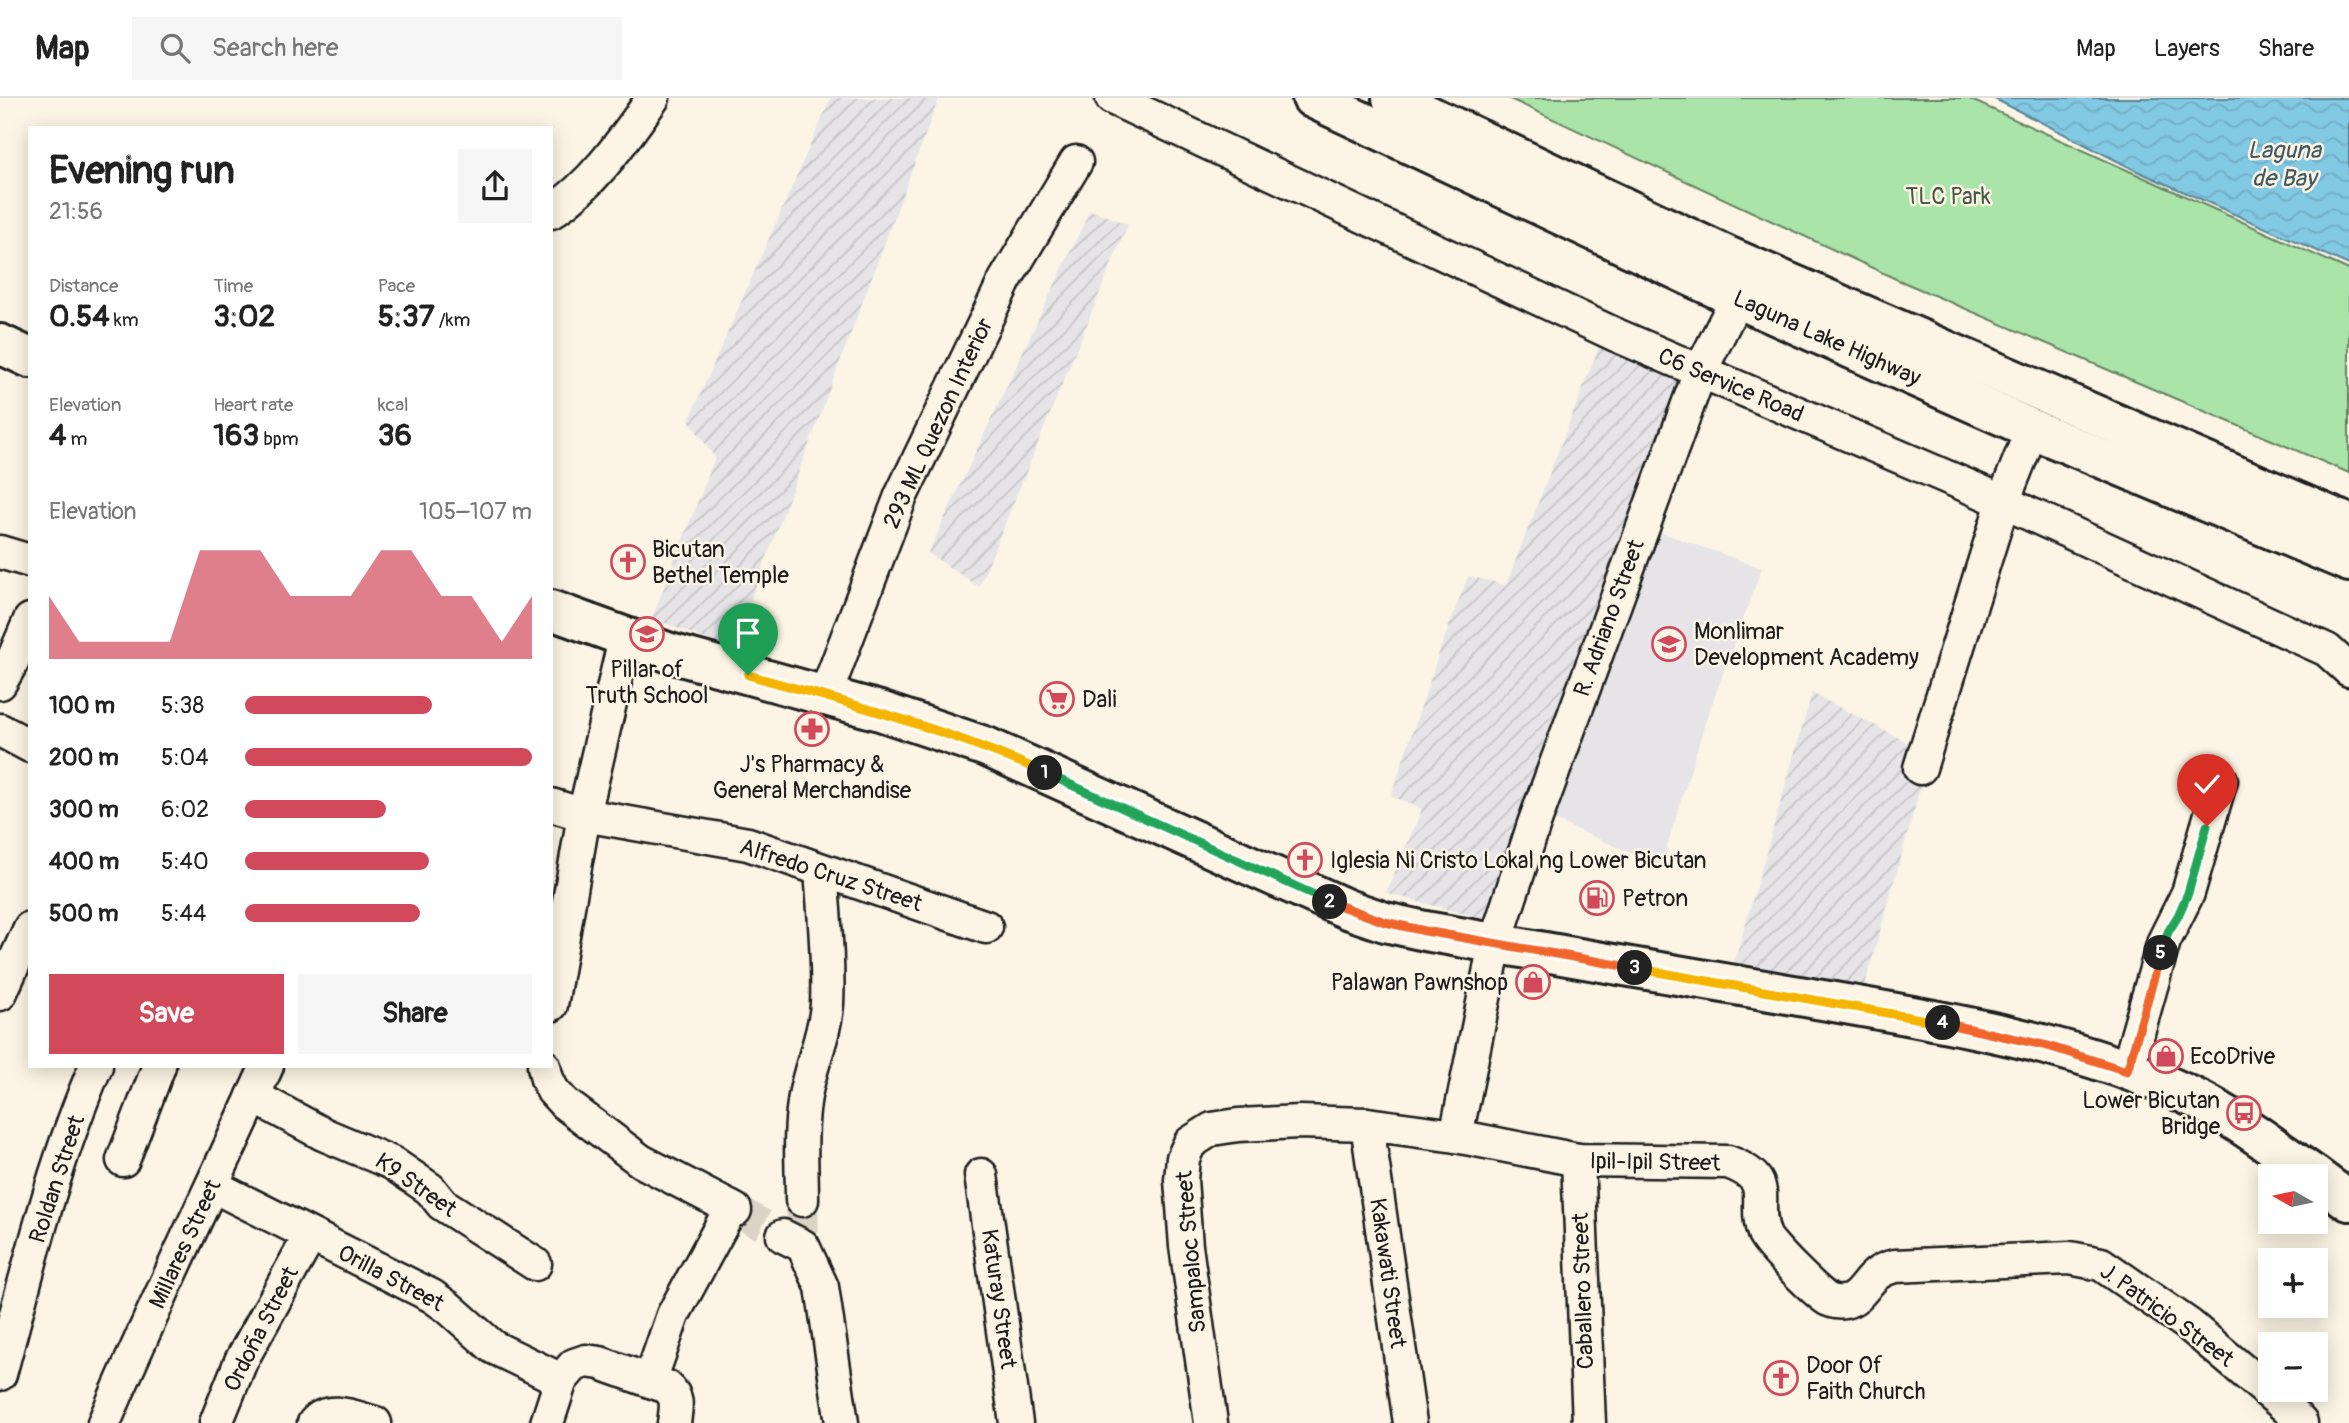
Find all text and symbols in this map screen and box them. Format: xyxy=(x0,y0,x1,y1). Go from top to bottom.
search box xyxy=(132,17,622,80)
text: Map xyxy=(35,28,90,69)
icon: search xyxy=(156,29,194,67)
text: Search here xyxy=(212,32,339,64)
text: Map xyxy=(2076,34,2116,63)
text: Layers xyxy=(2154,34,2220,63)
text: Share xyxy=(2258,34,2314,63)
water label: Laguna de Bay xyxy=(2247,136,2323,193)
text: Evening run xyxy=(49,147,235,195)
button: share xyxy=(458,149,532,223)
park label: TLC Park xyxy=(1905,182,1991,211)
text: 21:56 xyxy=(49,197,103,226)
text: Distance xyxy=(49,274,118,298)
text: Time xyxy=(213,274,253,298)
text: Pace xyxy=(378,274,415,298)
street label: Laguna Lake Highway xyxy=(1729,284,1925,392)
text: 0.54 xyxy=(49,298,110,335)
text: 3:02 xyxy=(213,298,275,335)
text: 5:37 xyxy=(378,298,435,335)
text: km xyxy=(110,308,139,332)
text: /km xyxy=(435,308,470,332)
street label: 293 ML Quezon Interior xyxy=(876,313,1000,533)
street label: C6 Service Road xyxy=(1654,341,1808,429)
text: Elevation xyxy=(49,393,121,417)
text: Heart rate xyxy=(213,393,293,417)
text: kcal xyxy=(378,393,409,417)
text: 4 xyxy=(49,417,66,454)
text: 163 xyxy=(213,417,259,454)
text: 36 xyxy=(378,417,412,454)
text: m xyxy=(66,427,87,451)
text: bpm xyxy=(259,427,299,451)
text: Elevation xyxy=(49,497,137,526)
text: 105–107 m xyxy=(419,497,532,526)
place label: Bicutan Bethel Temple xyxy=(652,535,789,590)
street label: R. Adriano Street xyxy=(1567,535,1651,701)
church icon: Bicutan Bethel Temple xyxy=(609,543,647,581)
pin xyxy=(718,603,778,675)
icon: arrive xyxy=(729,614,767,652)
school or university icon: Pillar of Truth School xyxy=(628,615,666,653)
place label: Monlimar Development Academy xyxy=(1694,617,1919,672)
school or university icon: Monlimar Development Academy xyxy=(1650,625,1688,663)
place label: Pillar of Truth School xyxy=(586,655,708,710)
supermarket icon: Dali xyxy=(1038,680,1076,718)
place label: Dali xyxy=(1082,685,1117,714)
text: 100 m xyxy=(49,691,115,720)
text: 5:38 xyxy=(161,691,204,720)
pharmacy icon: J's Pharmacy & General Merchandise xyxy=(793,710,831,748)
text: 200 m xyxy=(49,743,119,772)
text: 5:04 xyxy=(161,743,209,772)
place label: J's Pharmacy & General Merchandise xyxy=(713,750,912,805)
pin xyxy=(2177,754,2237,826)
pin: 1 xyxy=(1028,756,1062,790)
text: 1 xyxy=(1041,760,1048,784)
icon: check xyxy=(2188,765,2226,803)
text: 300 m xyxy=(49,795,119,824)
text: 6:02 xyxy=(161,795,209,824)
street label: Alfredo Cruz Street xyxy=(736,832,927,918)
church icon: Iglesia Ni Cristo Lokal ng Lower Bicutan xyxy=(1286,841,1324,879)
place label: Iglesia Ni Cristo Lokal ng Lower Bicutan xyxy=(1330,846,1706,875)
text: 400 m xyxy=(49,847,119,876)
text: 5:40 xyxy=(161,847,209,876)
fuel station icon: Petron xyxy=(1578,879,1616,917)
pin: 2 xyxy=(1312,884,1348,920)
place label: Petron xyxy=(1622,884,1688,913)
text: 2 xyxy=(1324,889,1335,913)
text: 500 m xyxy=(49,899,118,928)
text: 5:44 xyxy=(161,899,206,928)
pin: 5 xyxy=(2144,936,2178,970)
text: 5 xyxy=(2155,940,2166,964)
pin: 3 xyxy=(1618,950,1652,986)
text: 3 xyxy=(1629,955,1640,979)
shop icon: Palawan Pawnshop xyxy=(1514,963,1552,1001)
place label: Palawan Pawnshop xyxy=(1331,968,1508,997)
button: Save xyxy=(49,974,284,1054)
button: Share xyxy=(298,974,532,1054)
pin: 4 xyxy=(1926,1006,1960,1040)
text: 4 xyxy=(1937,1010,1948,1034)
shop icon: EcoDrive xyxy=(2147,1037,2185,1075)
place label: EcoDrive xyxy=(2190,1042,2276,1071)
place label: Lower Bicutan Bridge xyxy=(2082,1086,2221,1141)
bus stop icon: Lower Bicutan Bridge xyxy=(2225,1094,2263,1132)
street label: Roldan Street xyxy=(23,1111,92,1247)
street label: K9 Street xyxy=(370,1146,463,1224)
street label: Ipil-Ipil Street xyxy=(1589,1146,1721,1178)
north arrow xyxy=(2258,1164,2328,1234)
map controls xyxy=(2258,1164,2328,1402)
street label: Sampaloc Street xyxy=(1169,1169,1213,1334)
street label: Millares Street xyxy=(142,1174,228,1313)
street label: Kakawati Street xyxy=(1363,1196,1413,1351)
street label: Caballero Street xyxy=(1566,1212,1600,1370)
street label: Katuray Street xyxy=(975,1227,1023,1371)
street label: Orilla Street xyxy=(333,1238,450,1318)
button: + xyxy=(2258,1248,2328,1318)
street label: J. Patricio Street xyxy=(2094,1257,2240,1374)
street label: Ordoña Street xyxy=(217,1261,305,1397)
button: − xyxy=(2258,1332,2328,1402)
place label: Door Of Faith Church xyxy=(1806,1351,1926,1406)
church icon: Door Of Faith Church xyxy=(1762,1359,1800,1397)

